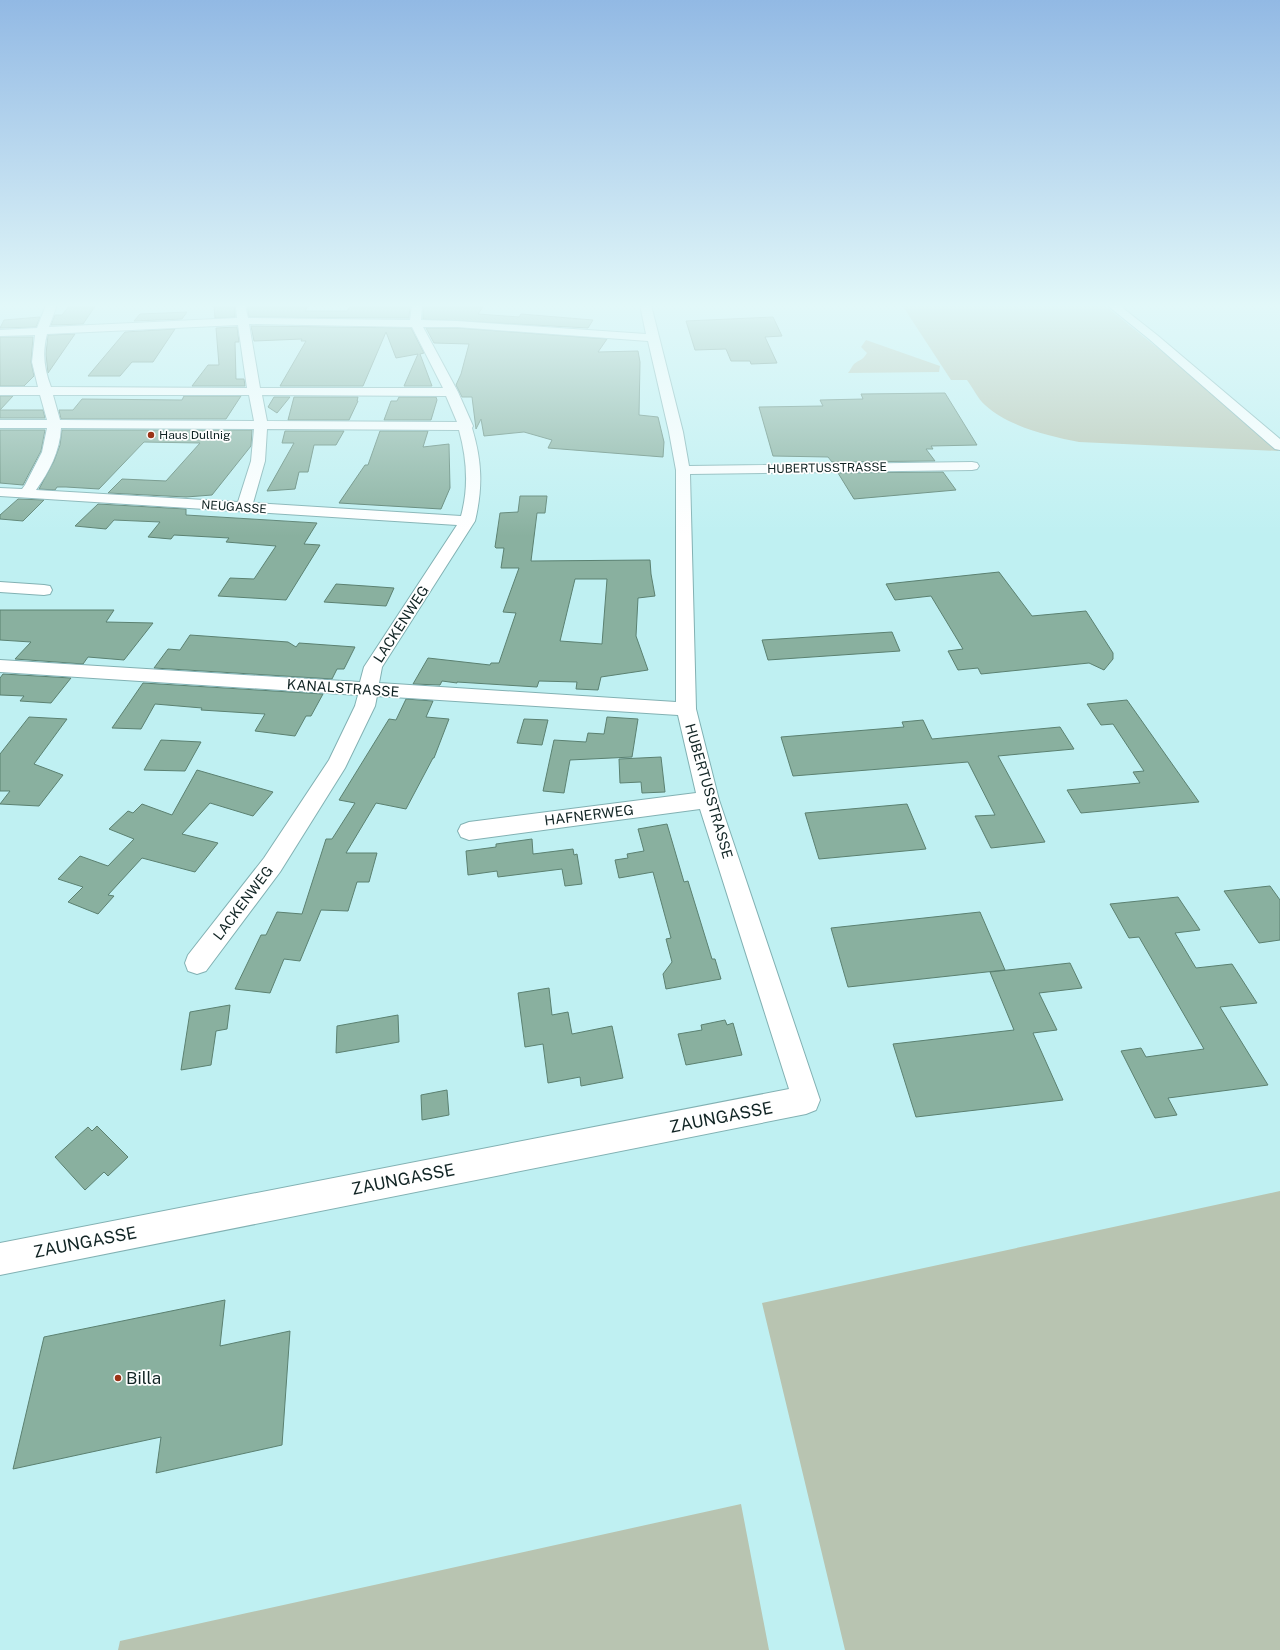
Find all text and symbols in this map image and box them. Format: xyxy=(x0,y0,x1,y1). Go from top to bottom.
place label: Haus Dullnig xyxy=(159,428,230,442)
marker: Haus Dullnig xyxy=(146,430,156,440)
street label: HUBERTUSSTRASSE xyxy=(767,460,887,476)
street label: NEUGASSE xyxy=(201,498,267,516)
street label: LACKENWEG xyxy=(370,583,432,665)
street label: KANALSTRASSE xyxy=(286,676,400,700)
street label: HUBERTUSSTRASSE xyxy=(682,722,736,860)
street label: HAFNERWEG xyxy=(544,802,634,828)
street label: LACKENWEG xyxy=(210,863,276,943)
street label: ZAUNGASSE xyxy=(668,1097,774,1137)
street label: ZAUNGASSE xyxy=(350,1159,456,1199)
street label: ZAUNGASSE xyxy=(32,1222,138,1262)
place label: Billa xyxy=(126,1368,161,1388)
marker: Billa xyxy=(113,1373,123,1383)

